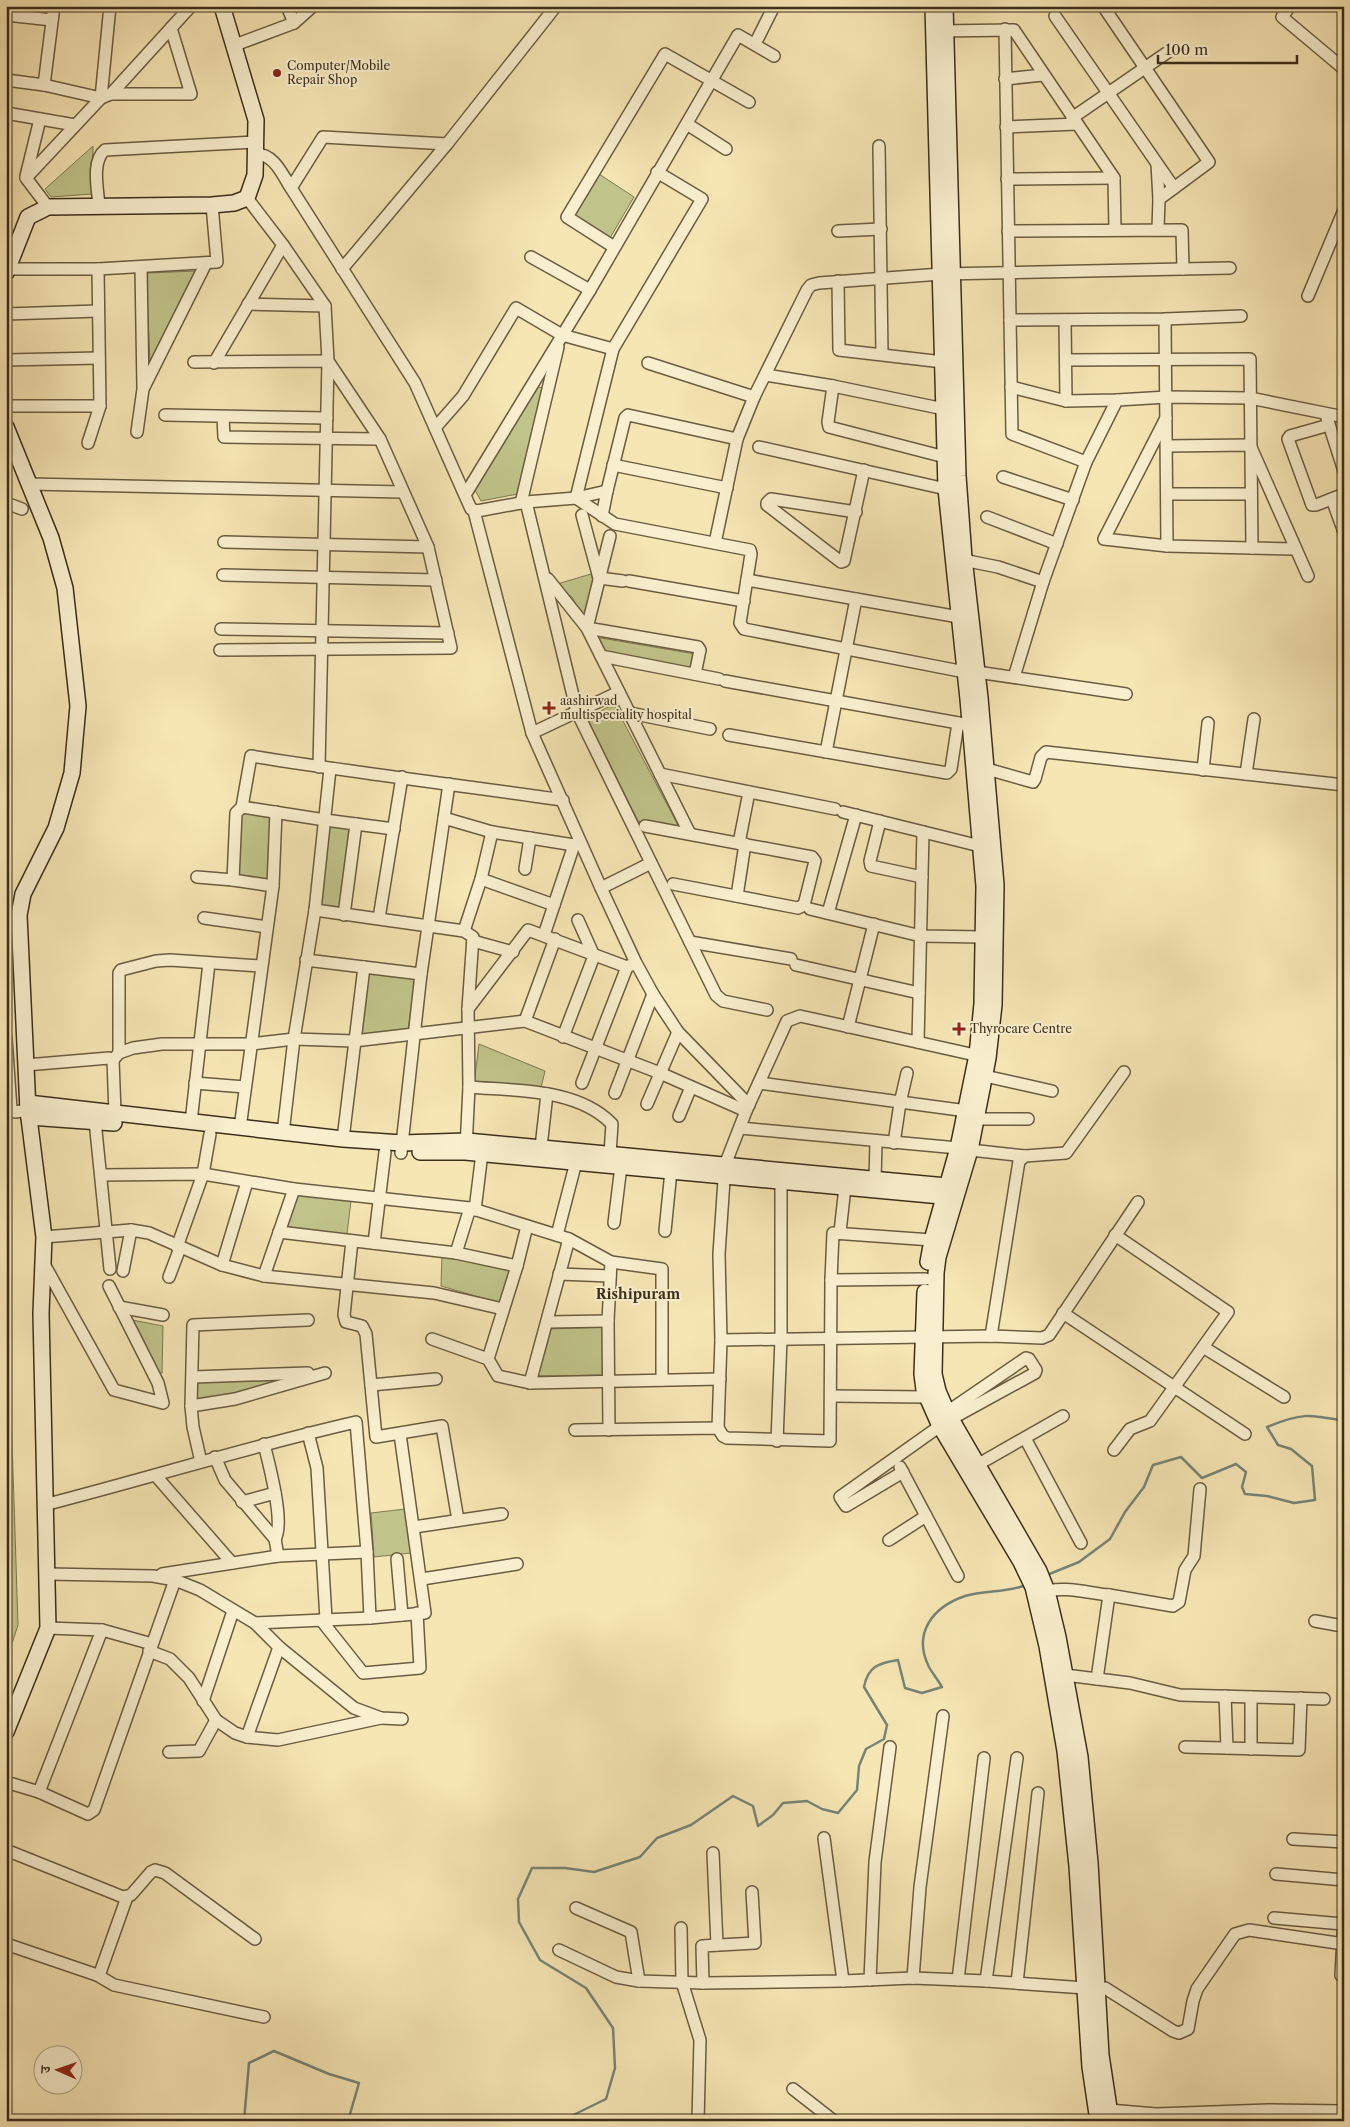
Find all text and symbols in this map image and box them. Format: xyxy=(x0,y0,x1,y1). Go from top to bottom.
scale bar xyxy=(1158,32,1296,64)
text: 100 m xyxy=(1165,40,1208,59)
place label: Computer/Mobile Repair Shop xyxy=(287,58,390,87)
marker: Computer/Mobile Repair Shop xyxy=(271,67,283,79)
place label: aashirwad multispeciality hospital xyxy=(560,693,692,722)
marker: aashirwad multispeciality hospital xyxy=(542,701,556,715)
place label: Thyrocare Centre xyxy=(970,1021,1072,1036)
marker: Thyrocare Centre xyxy=(952,1022,966,1036)
district label: Rishipuram xyxy=(596,1285,680,1303)
north arrow xyxy=(32,2044,82,2094)
text: उ xyxy=(36,2065,54,2074)

